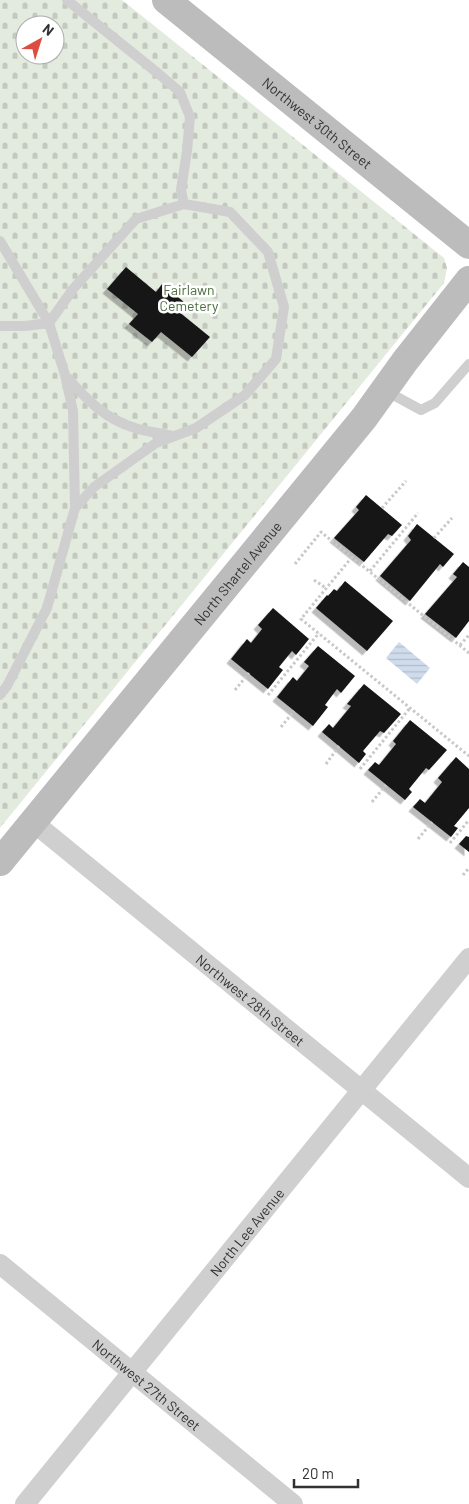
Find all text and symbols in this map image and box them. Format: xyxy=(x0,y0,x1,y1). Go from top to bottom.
north arrow xyxy=(15,15,65,65)
text: N xyxy=(40,20,57,39)
street label: Northwest 30th Street xyxy=(260,73,376,172)
park label: Fairlawn Cemetery xyxy=(159,281,219,314)
street label: North Shartel Avenue xyxy=(190,518,285,628)
street label: Northwest 28th Street xyxy=(193,950,308,1049)
street label: North Lee Avenue xyxy=(206,1184,287,1279)
street label: Northwest 27th Street xyxy=(90,1335,204,1434)
scale bar xyxy=(294,1456,358,1488)
text: 20 m xyxy=(302,1464,334,1482)

